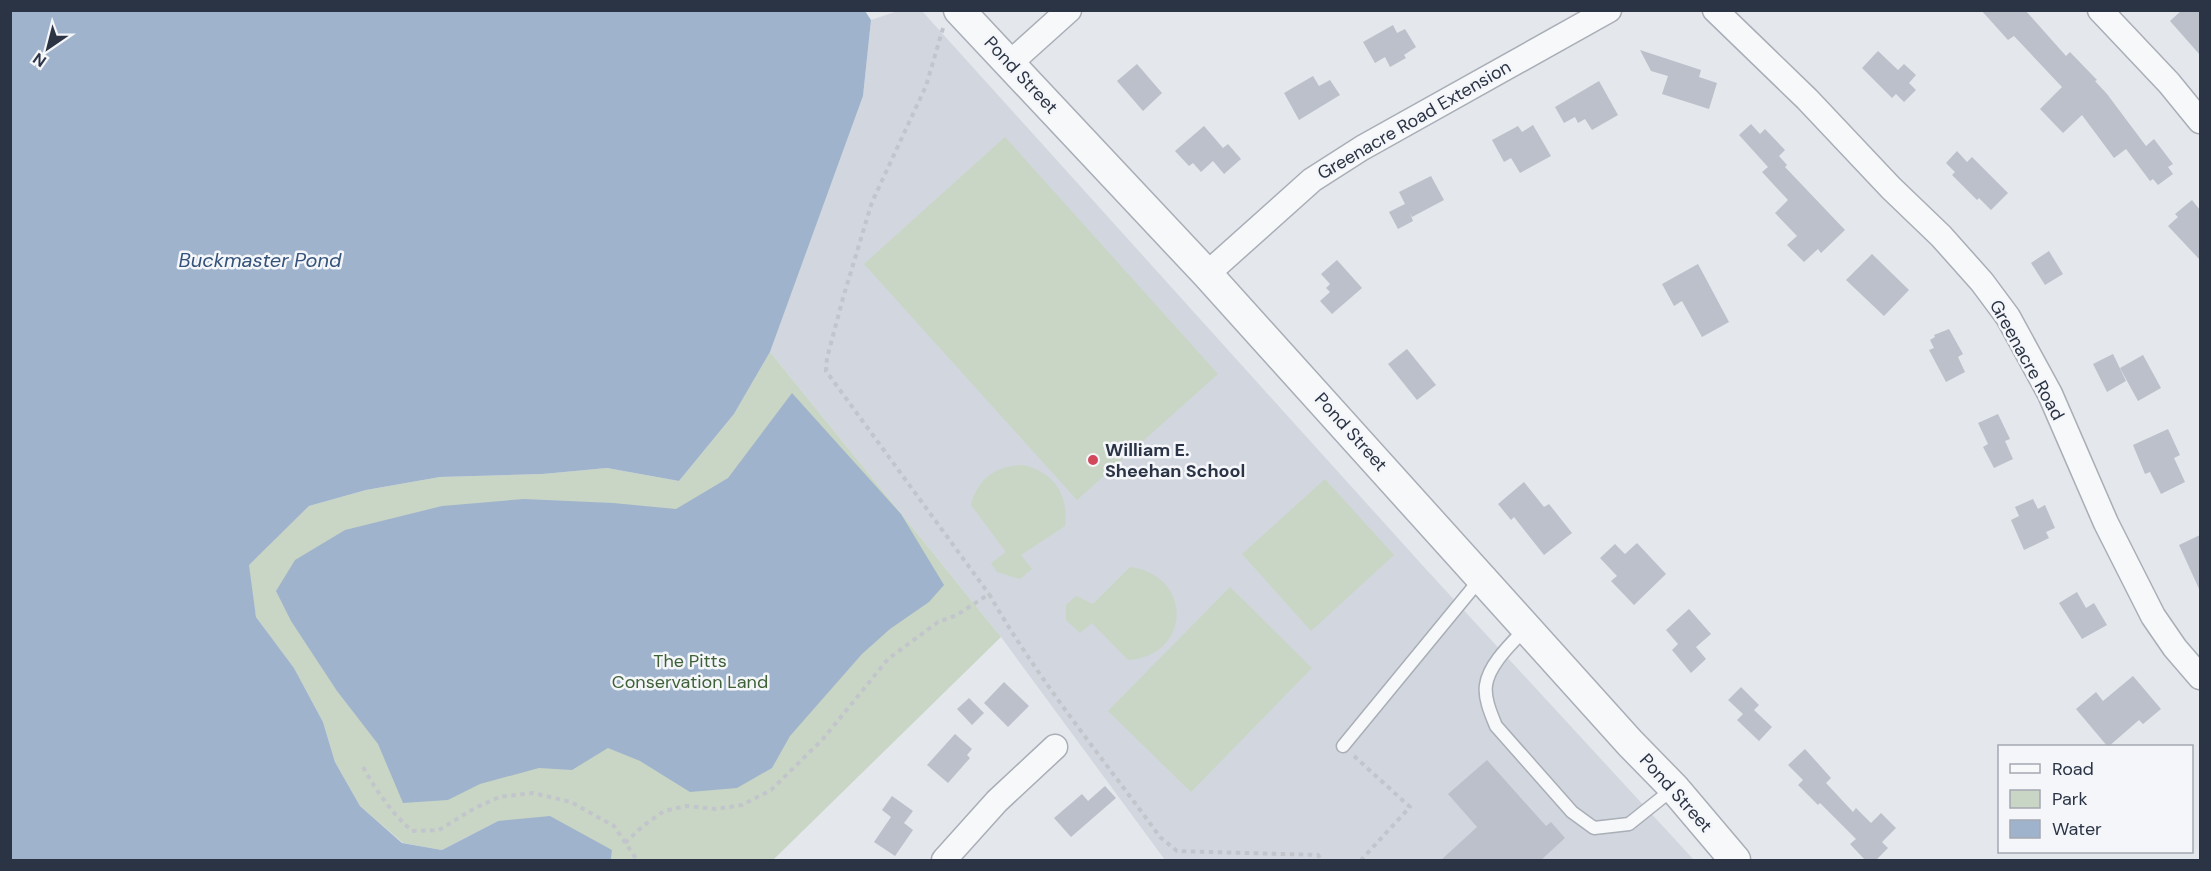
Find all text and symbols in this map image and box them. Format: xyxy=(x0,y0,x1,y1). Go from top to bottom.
north arrow xyxy=(18,18,78,78)
street label: Pond Street xyxy=(979,31,1063,119)
text: N xyxy=(29,48,50,72)
street label: Greenacre Road Extension xyxy=(1313,55,1515,185)
water label: Buckmaster Pond xyxy=(179,247,342,273)
street label: Greenacre Road xyxy=(1984,296,2070,424)
street label: Pond Street xyxy=(1309,388,1393,476)
place label: William E. Sheehan School xyxy=(1105,438,1245,483)
marker: William E. Sheehan School xyxy=(1086,453,1100,467)
park label: The Pitts Conservation Land xyxy=(612,649,768,694)
legend xyxy=(1998,745,2193,853)
street label: Pond Street xyxy=(1634,749,1718,837)
text: Road xyxy=(2052,757,2094,781)
text: Park xyxy=(2052,787,2088,811)
text: Water xyxy=(2052,817,2102,841)

